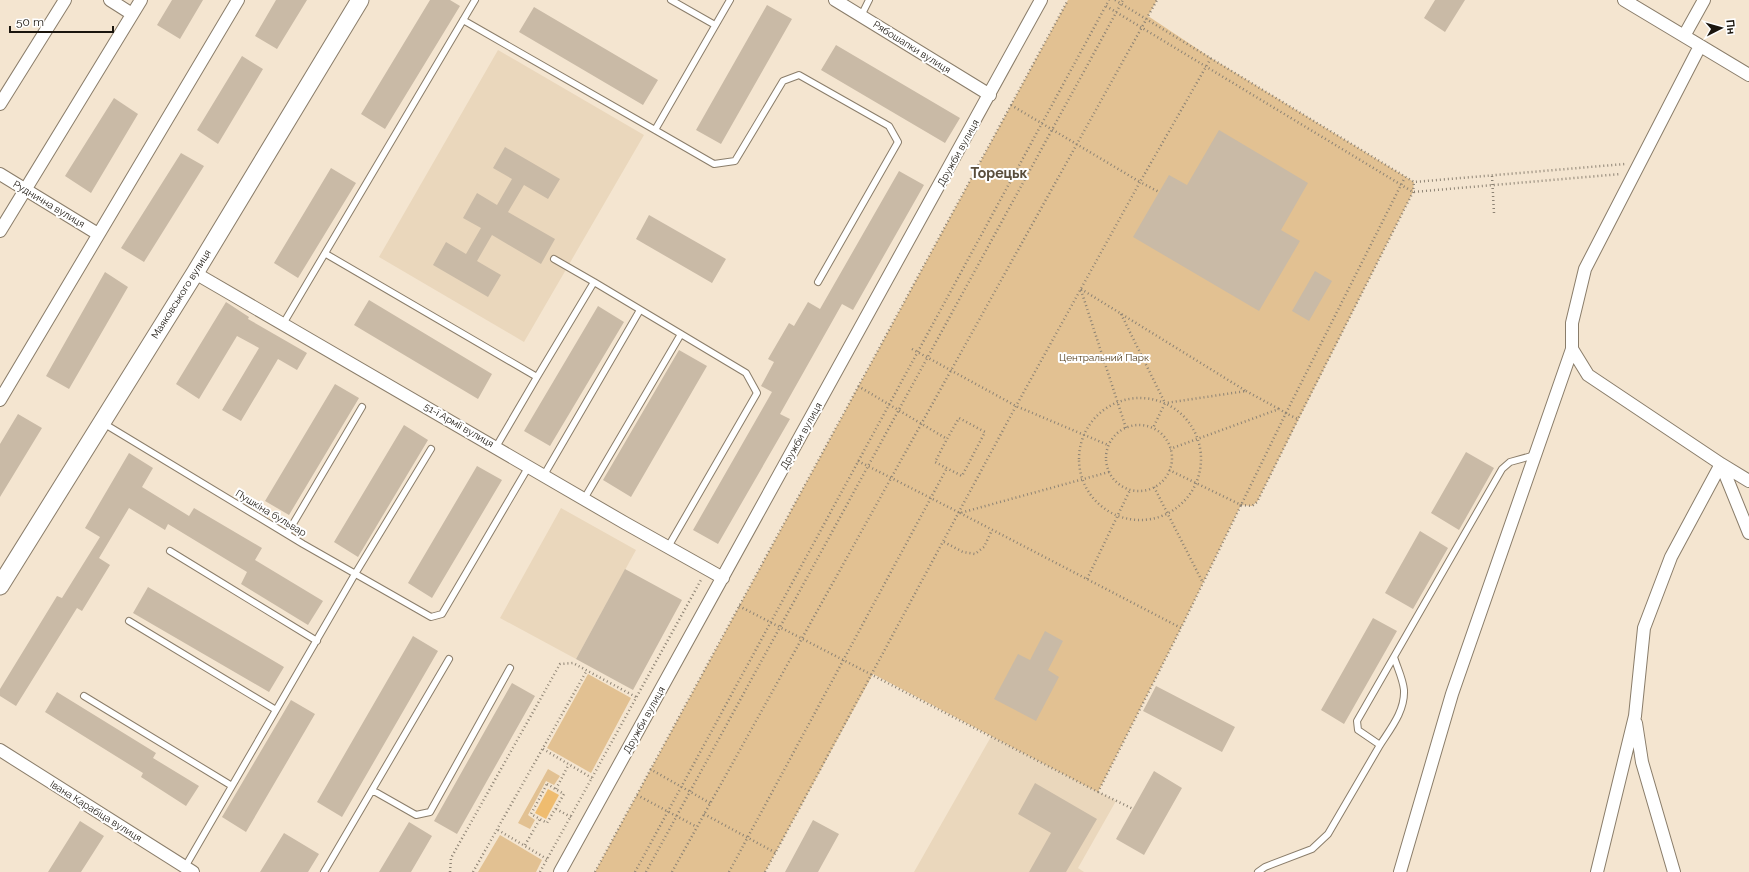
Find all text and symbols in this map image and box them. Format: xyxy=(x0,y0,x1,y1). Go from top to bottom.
scale bar xyxy=(10,8,113,34)
north arrow xyxy=(1701,8,1741,48)
text: 50 m xyxy=(16,15,44,29)
street label: Рябошапки вулиця xyxy=(871,19,953,75)
text: Пн xyxy=(1723,19,1738,35)
street label: Дружби вулиця xyxy=(935,118,981,188)
district label: Торецьк xyxy=(970,165,1028,181)
street label: Руднична вулиця xyxy=(11,178,87,230)
street label: Маяковського вулиця xyxy=(149,248,213,340)
park label: Центральний Парк xyxy=(1059,352,1149,363)
street label: 51-ї Армії вулиця xyxy=(422,401,496,449)
street label: Дружби вулиця xyxy=(778,401,824,471)
street label: Пушкіна бульвар xyxy=(234,488,308,538)
street label: Дружби вулиця xyxy=(621,685,667,755)
street label: Івана Карабіца вулиця xyxy=(48,778,144,844)

